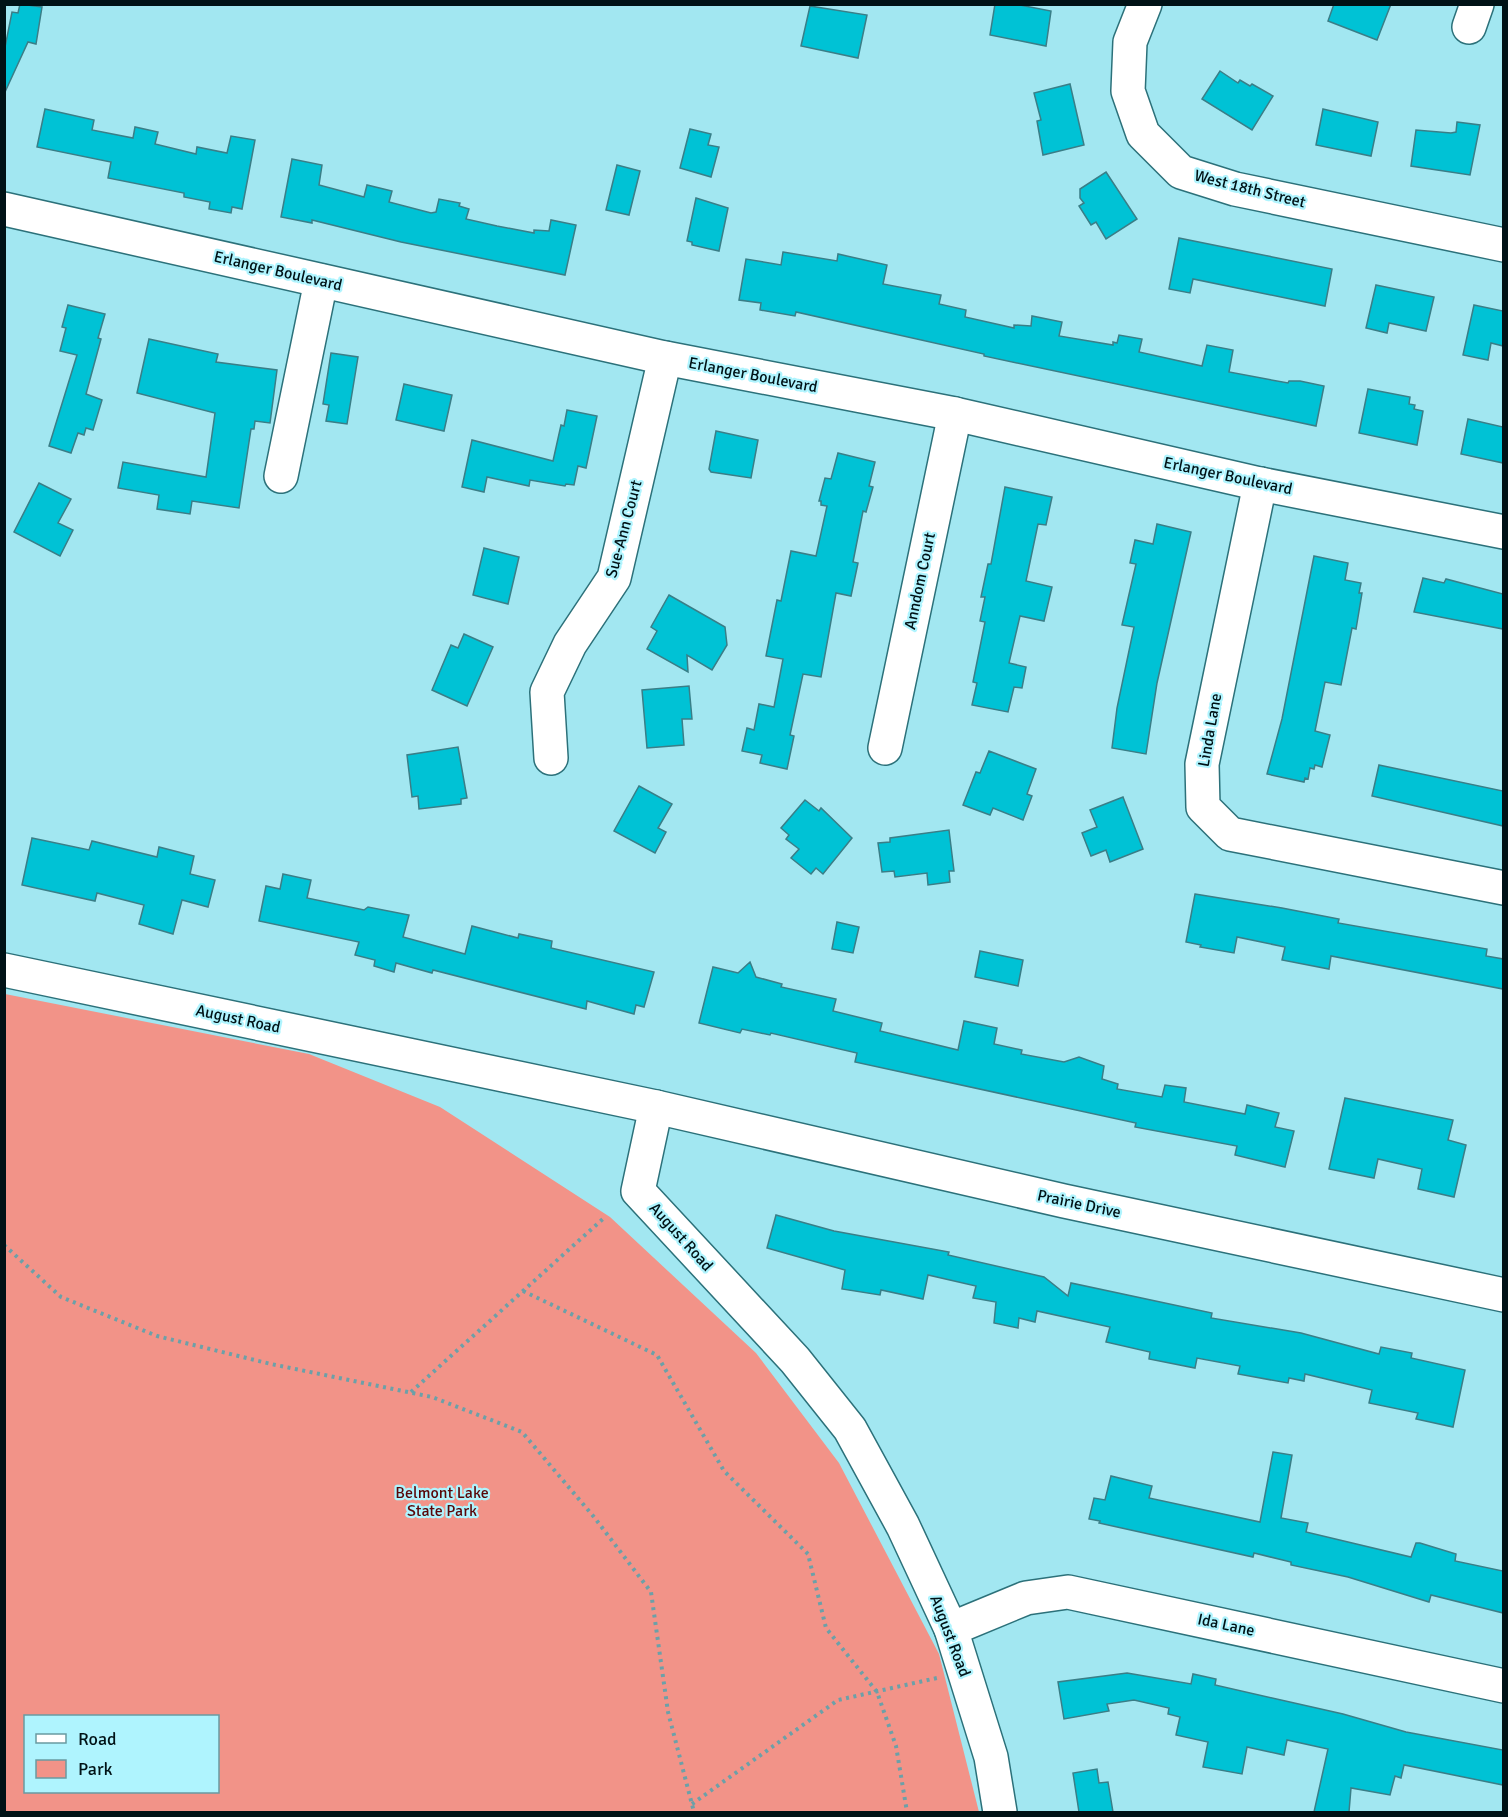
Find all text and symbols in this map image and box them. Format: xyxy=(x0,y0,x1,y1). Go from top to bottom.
street label: West 18th Street xyxy=(1192,166,1308,213)
street label: Erlanger Boulevard xyxy=(212,247,344,295)
street label: Erlanger Boulevard xyxy=(687,353,819,397)
street label: Erlanger Boulevard xyxy=(1162,453,1294,499)
street label: Sue-Ann Court xyxy=(601,478,647,580)
street label: Anndom Court xyxy=(900,530,940,631)
street label: Linda Lane xyxy=(1194,692,1226,768)
street label: August Road xyxy=(194,1000,282,1038)
street label: Prairie Drive xyxy=(1035,1185,1123,1223)
street label: August Road xyxy=(645,1198,717,1276)
park label: Belmont Lake State Park xyxy=(395,1483,489,1521)
street label: August Road xyxy=(925,1592,975,1680)
street label: Ida Lane xyxy=(1196,1609,1256,1641)
legend xyxy=(24,1715,219,1793)
text: Road xyxy=(78,1728,117,1750)
text: Park xyxy=(78,1758,113,1780)

